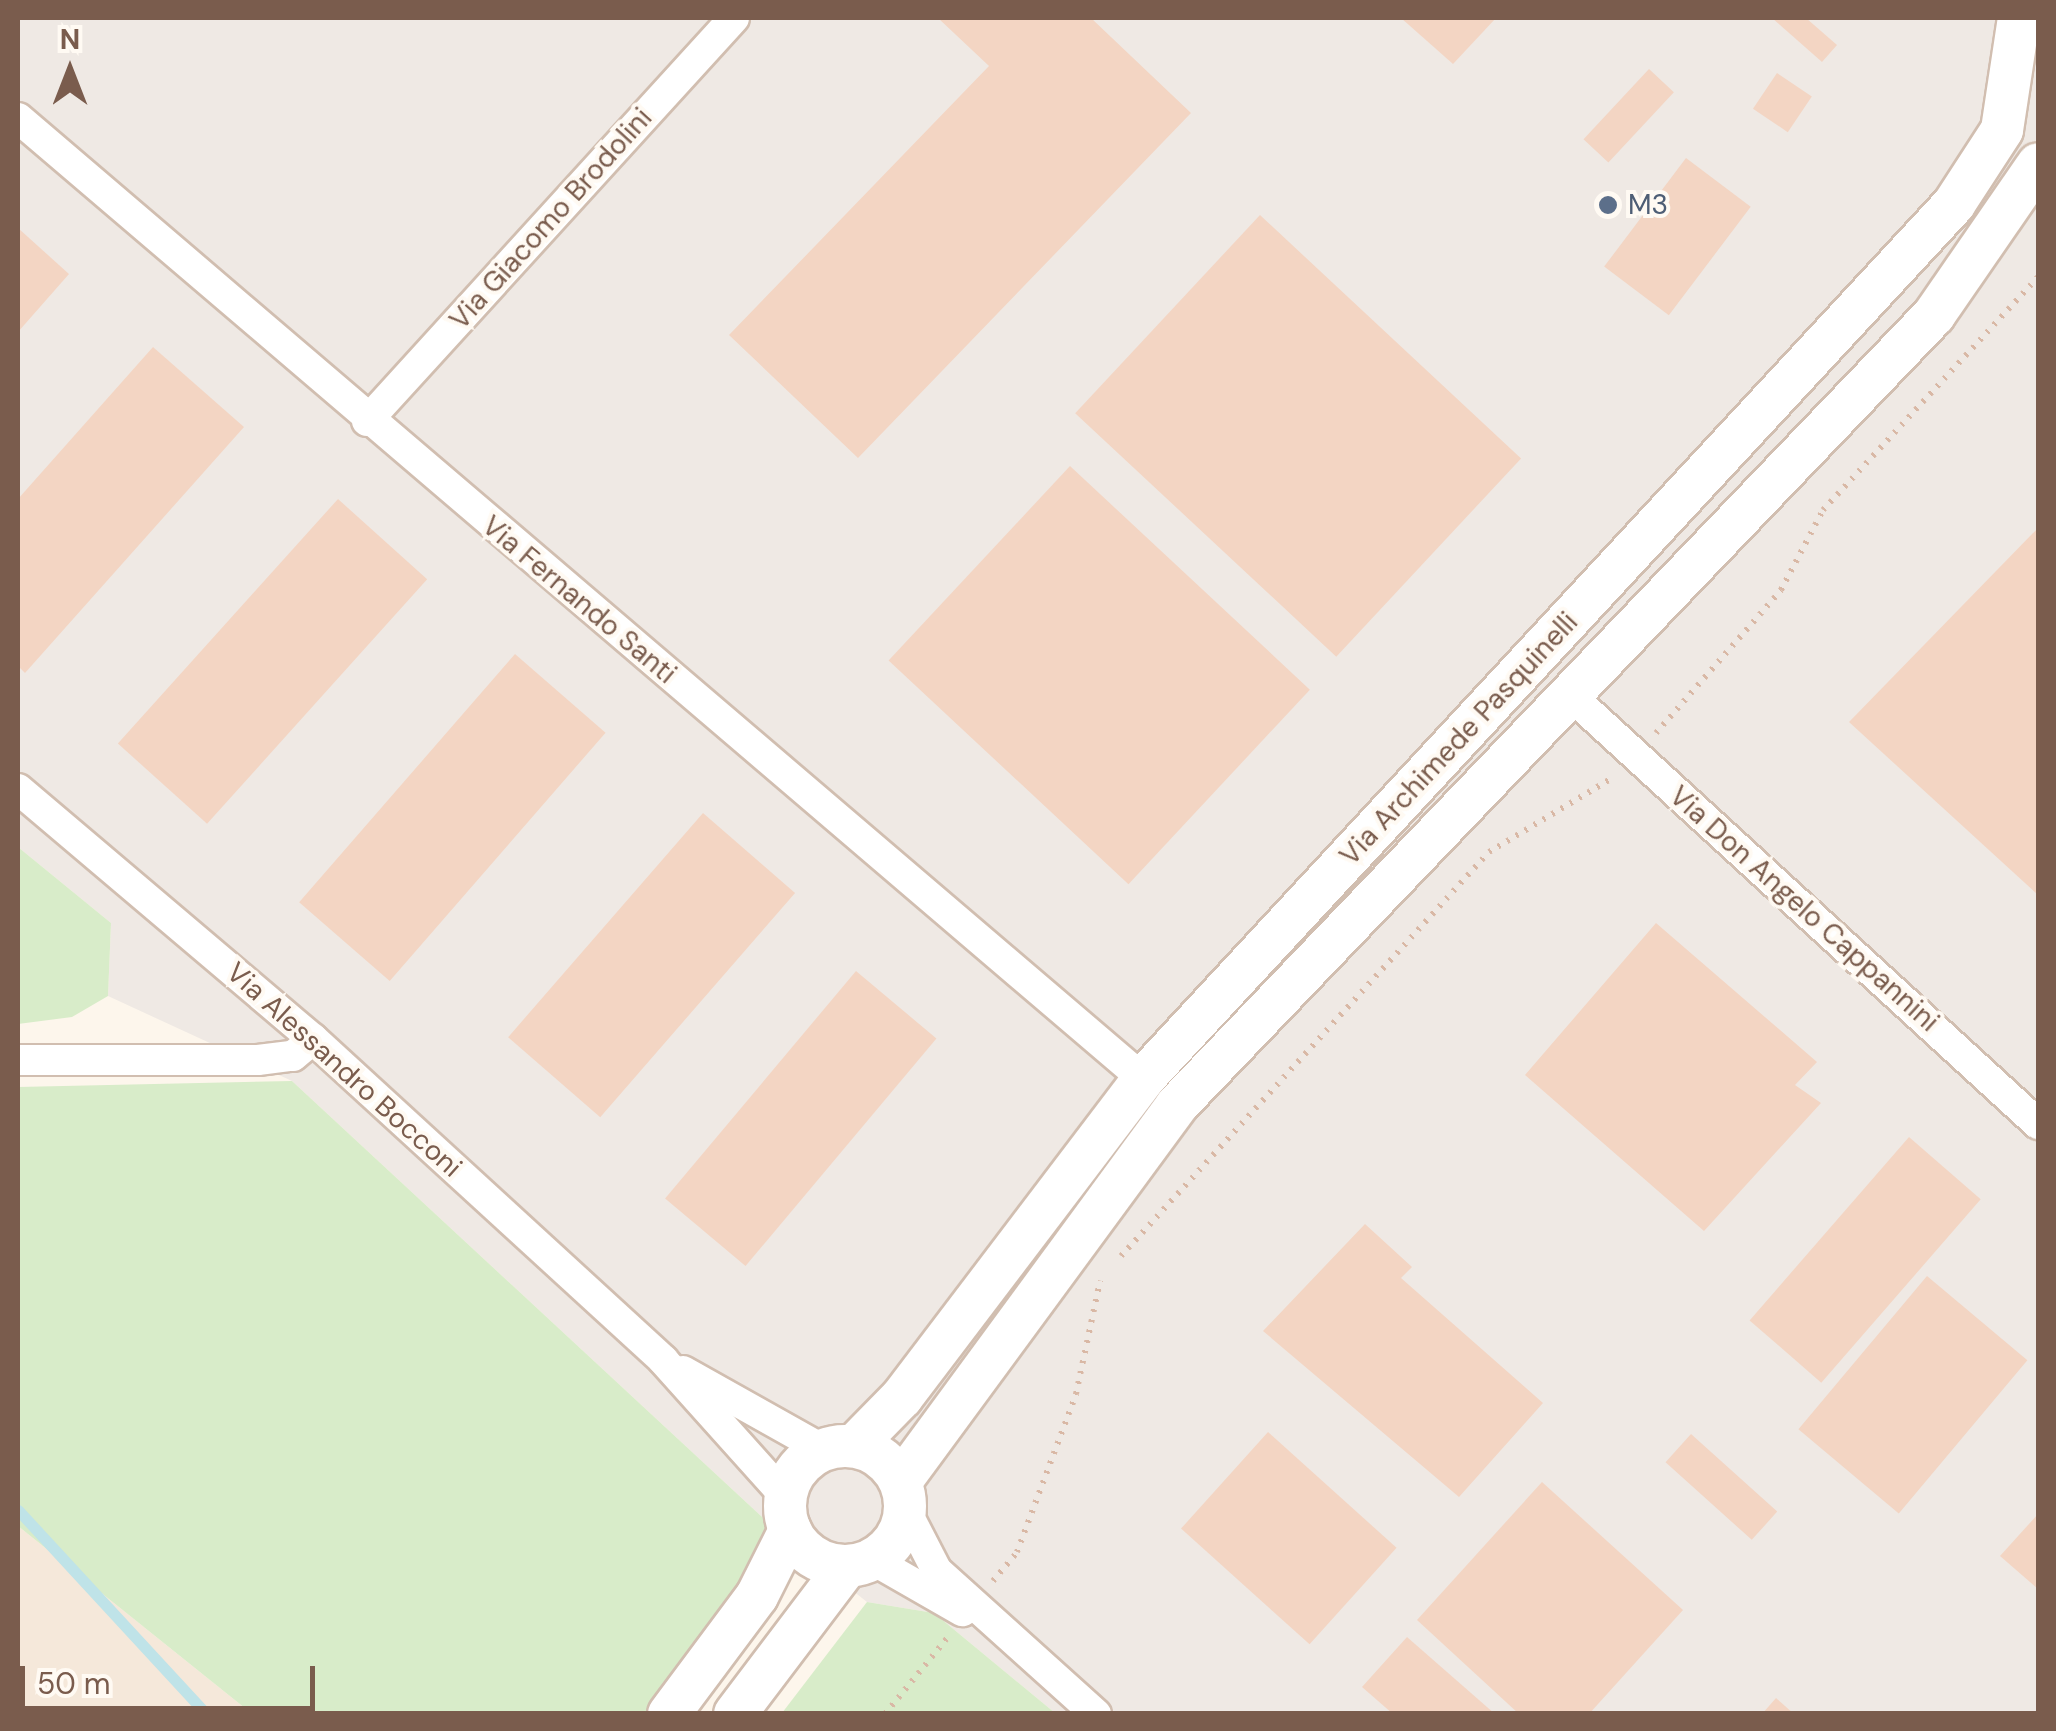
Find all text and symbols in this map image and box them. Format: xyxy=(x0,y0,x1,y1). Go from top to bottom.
north arrow xyxy=(20,20,120,120)
text: N xyxy=(60,21,80,58)
street label: Via Giacomo Brodolini xyxy=(443,101,659,337)
place label: M3 xyxy=(1628,188,1668,222)
marker: M3 xyxy=(1597,194,1619,216)
street label: Via Fernando Santi xyxy=(475,509,683,691)
street label: Via Archimede Pasquinelli xyxy=(1333,606,1585,872)
street label: Via Don Angelo Cappannini xyxy=(1662,779,1946,1039)
street label: Via Alessandro Bocconi xyxy=(220,956,468,1184)
scale bar xyxy=(25,1646,320,1708)
text: 50 m xyxy=(37,1664,111,1703)

